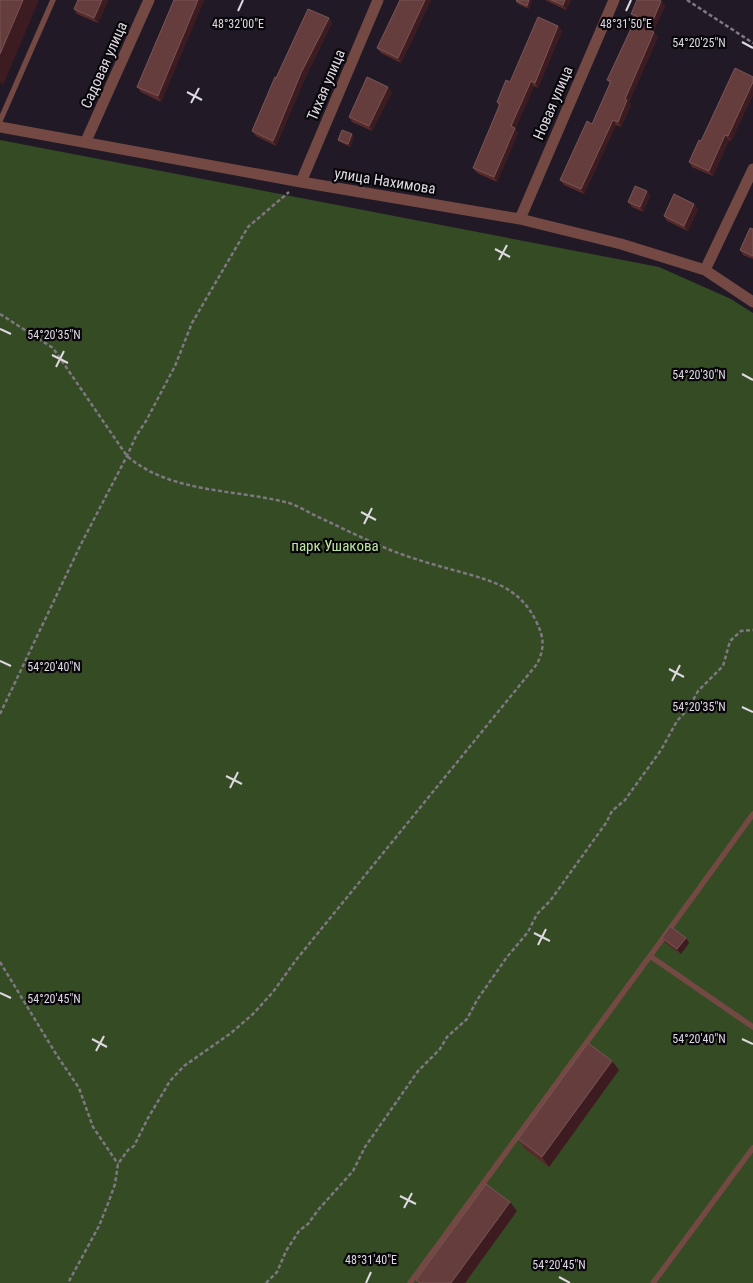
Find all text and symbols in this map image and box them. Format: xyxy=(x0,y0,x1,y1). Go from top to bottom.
text: 48°32'00"E xyxy=(212,17,264,31)
text: 48°31'50"E xyxy=(600,17,652,31)
street label: Садовая улица xyxy=(77,19,131,111)
text: 54°20'25"N xyxy=(672,36,726,50)
street label: Тихая улица xyxy=(303,47,349,123)
street label: Новая улица xyxy=(529,63,577,143)
street label: улица Нахимова xyxy=(333,164,437,198)
text: 54°20'35"N xyxy=(27,328,81,342)
text: 54°20'30"N xyxy=(672,368,726,382)
park label: парк Ушакова xyxy=(291,537,379,555)
text: 54°20'40"N xyxy=(27,660,81,674)
text: 54°20'35"N xyxy=(672,700,726,714)
text: 54°20'45"N xyxy=(27,992,81,1006)
text: 54°20'40"N xyxy=(672,1032,726,1046)
text: 48°31'40"E xyxy=(345,1253,397,1267)
text: 54°20'45"N xyxy=(532,1258,586,1272)

